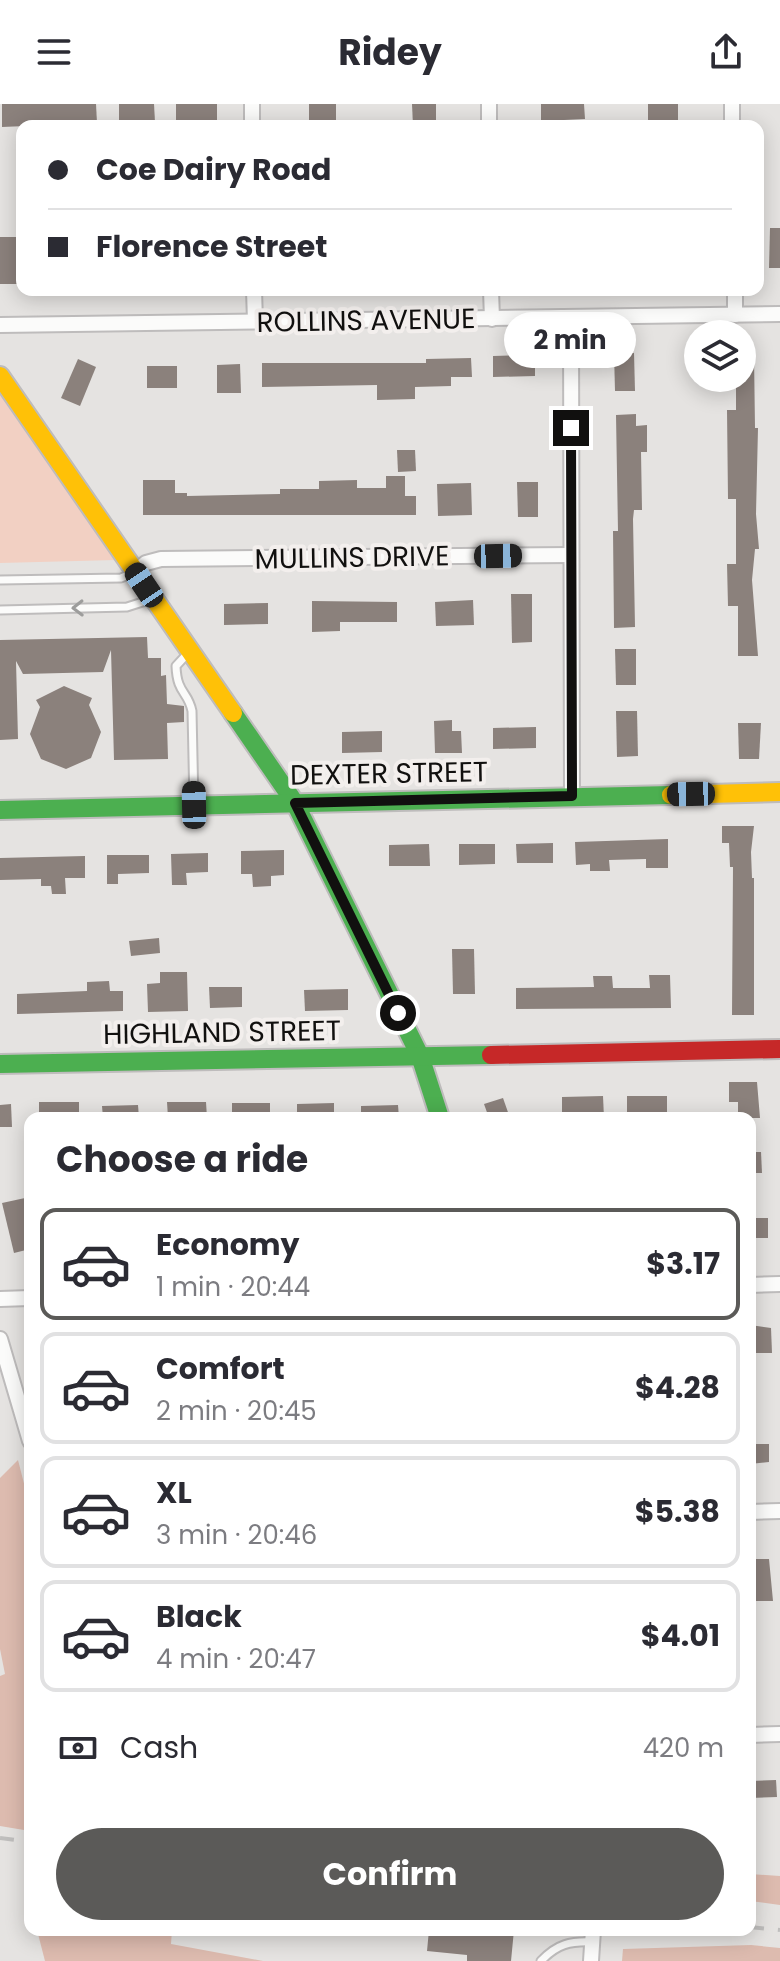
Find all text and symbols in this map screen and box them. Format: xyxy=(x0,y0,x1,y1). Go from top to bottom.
text: Ridey xyxy=(338,27,442,78)
icon: menu xyxy=(32,30,76,74)
icon: share xyxy=(704,30,748,74)
text: Coe Dairy Road xyxy=(96,148,331,191)
text: Florence Street xyxy=(96,225,328,268)
street label: ROLLINS AVENUE xyxy=(256,299,476,342)
callout: 2 min xyxy=(505,312,637,368)
map controls xyxy=(684,320,756,392)
button: layers xyxy=(684,320,756,392)
text: 2 min xyxy=(533,322,607,358)
route end xyxy=(553,410,589,446)
street label: MULLINS DRIVE xyxy=(254,536,450,579)
car xyxy=(474,544,522,568)
car xyxy=(121,558,167,612)
one-way arrow xyxy=(71,600,84,617)
street label: DEXTER STREET xyxy=(290,752,488,795)
car xyxy=(182,781,206,829)
car xyxy=(667,782,715,806)
route start xyxy=(380,995,416,1031)
street label: HIGHLAND STREET xyxy=(103,1011,341,1054)
text: Choose a ride xyxy=(56,1134,308,1185)
text: Economy xyxy=(156,1223,300,1266)
icon: car xyxy=(60,1228,132,1300)
text: $3.17 xyxy=(646,1242,720,1285)
text: 1 min · 20:44 xyxy=(156,1269,310,1305)
text: Comfort xyxy=(156,1347,285,1390)
icon: car xyxy=(60,1352,132,1424)
text: $4.28 xyxy=(635,1366,720,1409)
text: 2 min · 20:45 xyxy=(156,1393,317,1429)
text: XL xyxy=(156,1471,192,1514)
icon: car xyxy=(60,1476,132,1548)
text: $5.38 xyxy=(635,1490,720,1533)
text: 3 min · 20:46 xyxy=(156,1517,317,1553)
text: Black xyxy=(156,1595,242,1638)
icon: car xyxy=(60,1600,132,1672)
text: $4.01 xyxy=(641,1614,720,1657)
text: 4 min · 20:47 xyxy=(156,1641,316,1677)
icon: cash xyxy=(56,1726,100,1770)
text: Cash xyxy=(120,1726,198,1769)
text: 420 m xyxy=(643,1730,724,1766)
button: Confirm xyxy=(56,1828,724,1920)

